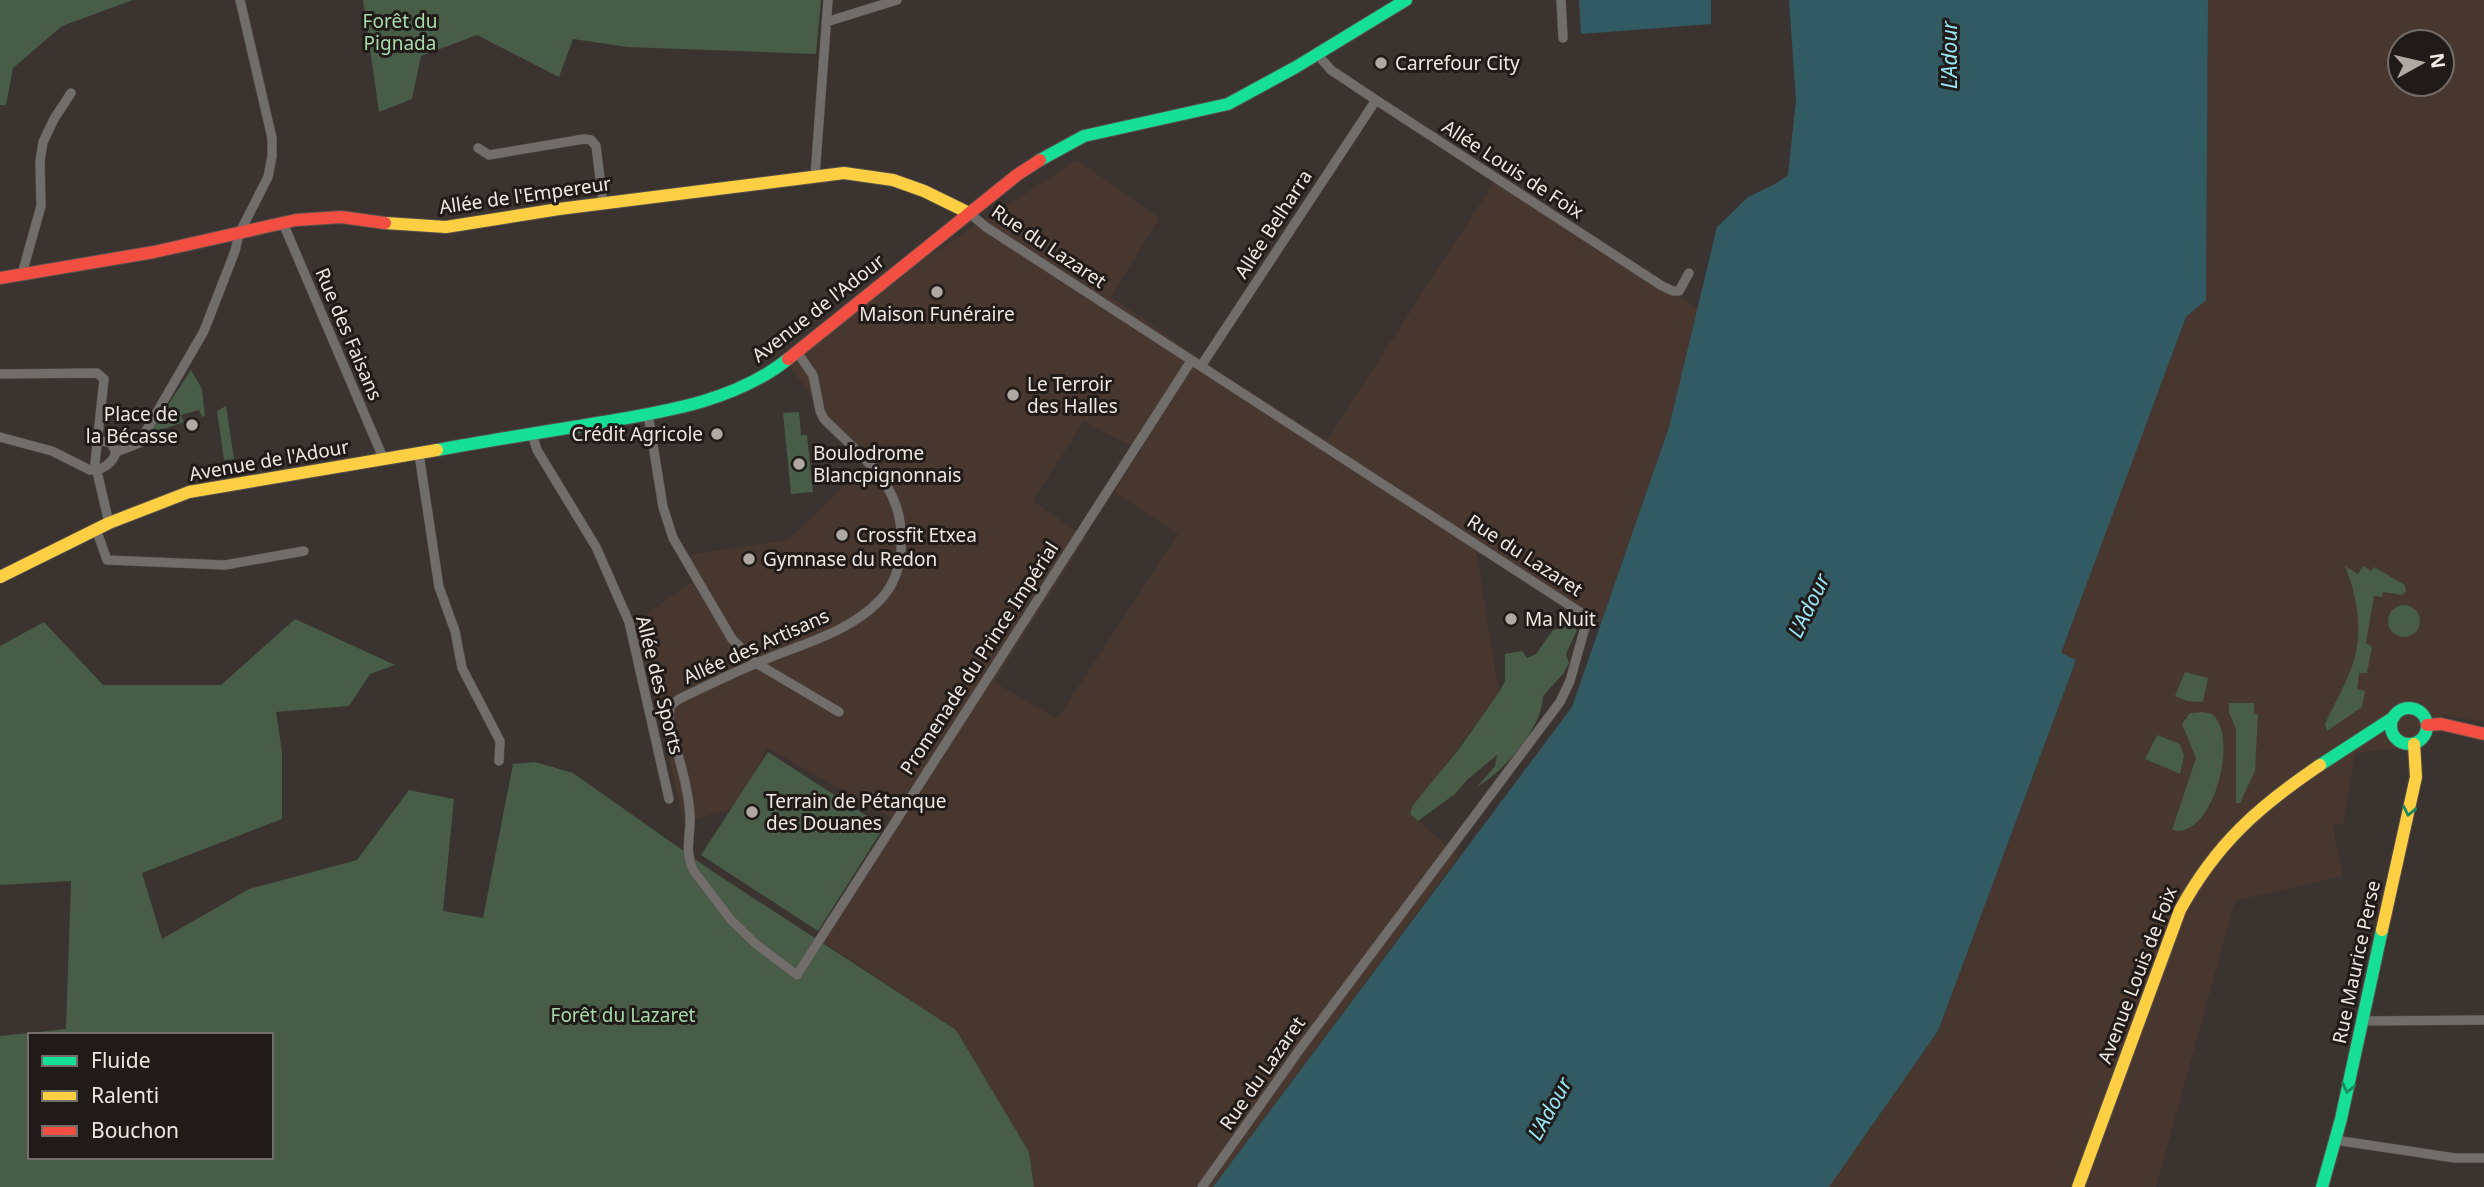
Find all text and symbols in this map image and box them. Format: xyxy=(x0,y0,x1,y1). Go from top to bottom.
park label: Forêt du Pignada xyxy=(363,8,437,56)
water label: L'Adour xyxy=(1935,19,1963,89)
north arrow xyxy=(2386,28,2456,98)
place label: Carrefour City xyxy=(1395,50,1520,76)
text: N xyxy=(2424,51,2452,70)
marker: Carrefour City xyxy=(1373,55,1389,71)
street label: Allée Louis de Foix xyxy=(1437,113,1589,225)
street label: Allée Belharra xyxy=(1228,165,1318,283)
street label: Allée de l'Empereur xyxy=(437,170,613,220)
street label: Rue du Lazaret xyxy=(987,198,1111,294)
street label: Avenue de l'Adour xyxy=(746,248,890,368)
street label: Rue des Faisans xyxy=(309,264,389,404)
marker: Maison Funéraire xyxy=(929,284,945,300)
place label: Maison Funéraire xyxy=(859,301,1015,327)
place label: Le Terroir des Halles xyxy=(1027,371,1118,419)
marker: Le Terroir des Halles xyxy=(1005,387,1021,403)
place label: Place de la Bécasse xyxy=(86,401,178,449)
marker: Place de la Bécasse xyxy=(184,417,200,433)
place label: Crédit Agricole xyxy=(572,421,703,447)
marker: Crédit Agricole xyxy=(709,426,725,442)
street label: Avenue de l'Adour xyxy=(187,433,351,487)
place label: Boulodrome Blancpignonnais xyxy=(813,440,961,488)
marker: Boulodrome Blancpignonnais xyxy=(791,456,807,472)
street label: Rue du Lazaret xyxy=(1462,508,1588,602)
place label: Crossfit Etxea xyxy=(856,522,977,548)
marker: Crossfit Etxea xyxy=(834,527,850,543)
street label: Promenade du Prince Impérial xyxy=(894,537,1064,779)
place label: Gymnase du Redon xyxy=(763,546,937,572)
marker: Gymnase du Redon xyxy=(741,551,757,567)
water label: L'Adour xyxy=(1781,567,1836,642)
street label: Allée des Artisans xyxy=(679,602,833,690)
place label: Ma Nuit xyxy=(1525,606,1596,632)
marker: Ma Nuit xyxy=(1503,611,1519,627)
street label: Allée des Sports xyxy=(630,613,690,757)
place label: Terrain de Pétanque des Douanes xyxy=(766,788,946,836)
marker: Terrain de Pétanque des Douanes xyxy=(744,804,760,820)
one-way arrow xyxy=(2402,805,2417,817)
street label: Rue Maurice Perse xyxy=(2326,878,2386,1046)
street label: Avenue Louis de Foix xyxy=(2091,883,2183,1067)
park label: Forêt du Lazaret xyxy=(551,1002,696,1028)
street label: Rue du Lazaret xyxy=(1213,1011,1311,1135)
legend xyxy=(28,1033,273,1159)
text: Fluide xyxy=(91,1046,150,1074)
water label: L'Adour xyxy=(1520,1071,1579,1145)
text: Ralenti xyxy=(91,1081,159,1109)
one-way arrow xyxy=(2341,1082,2356,1094)
text: Bouchon xyxy=(91,1116,179,1144)

